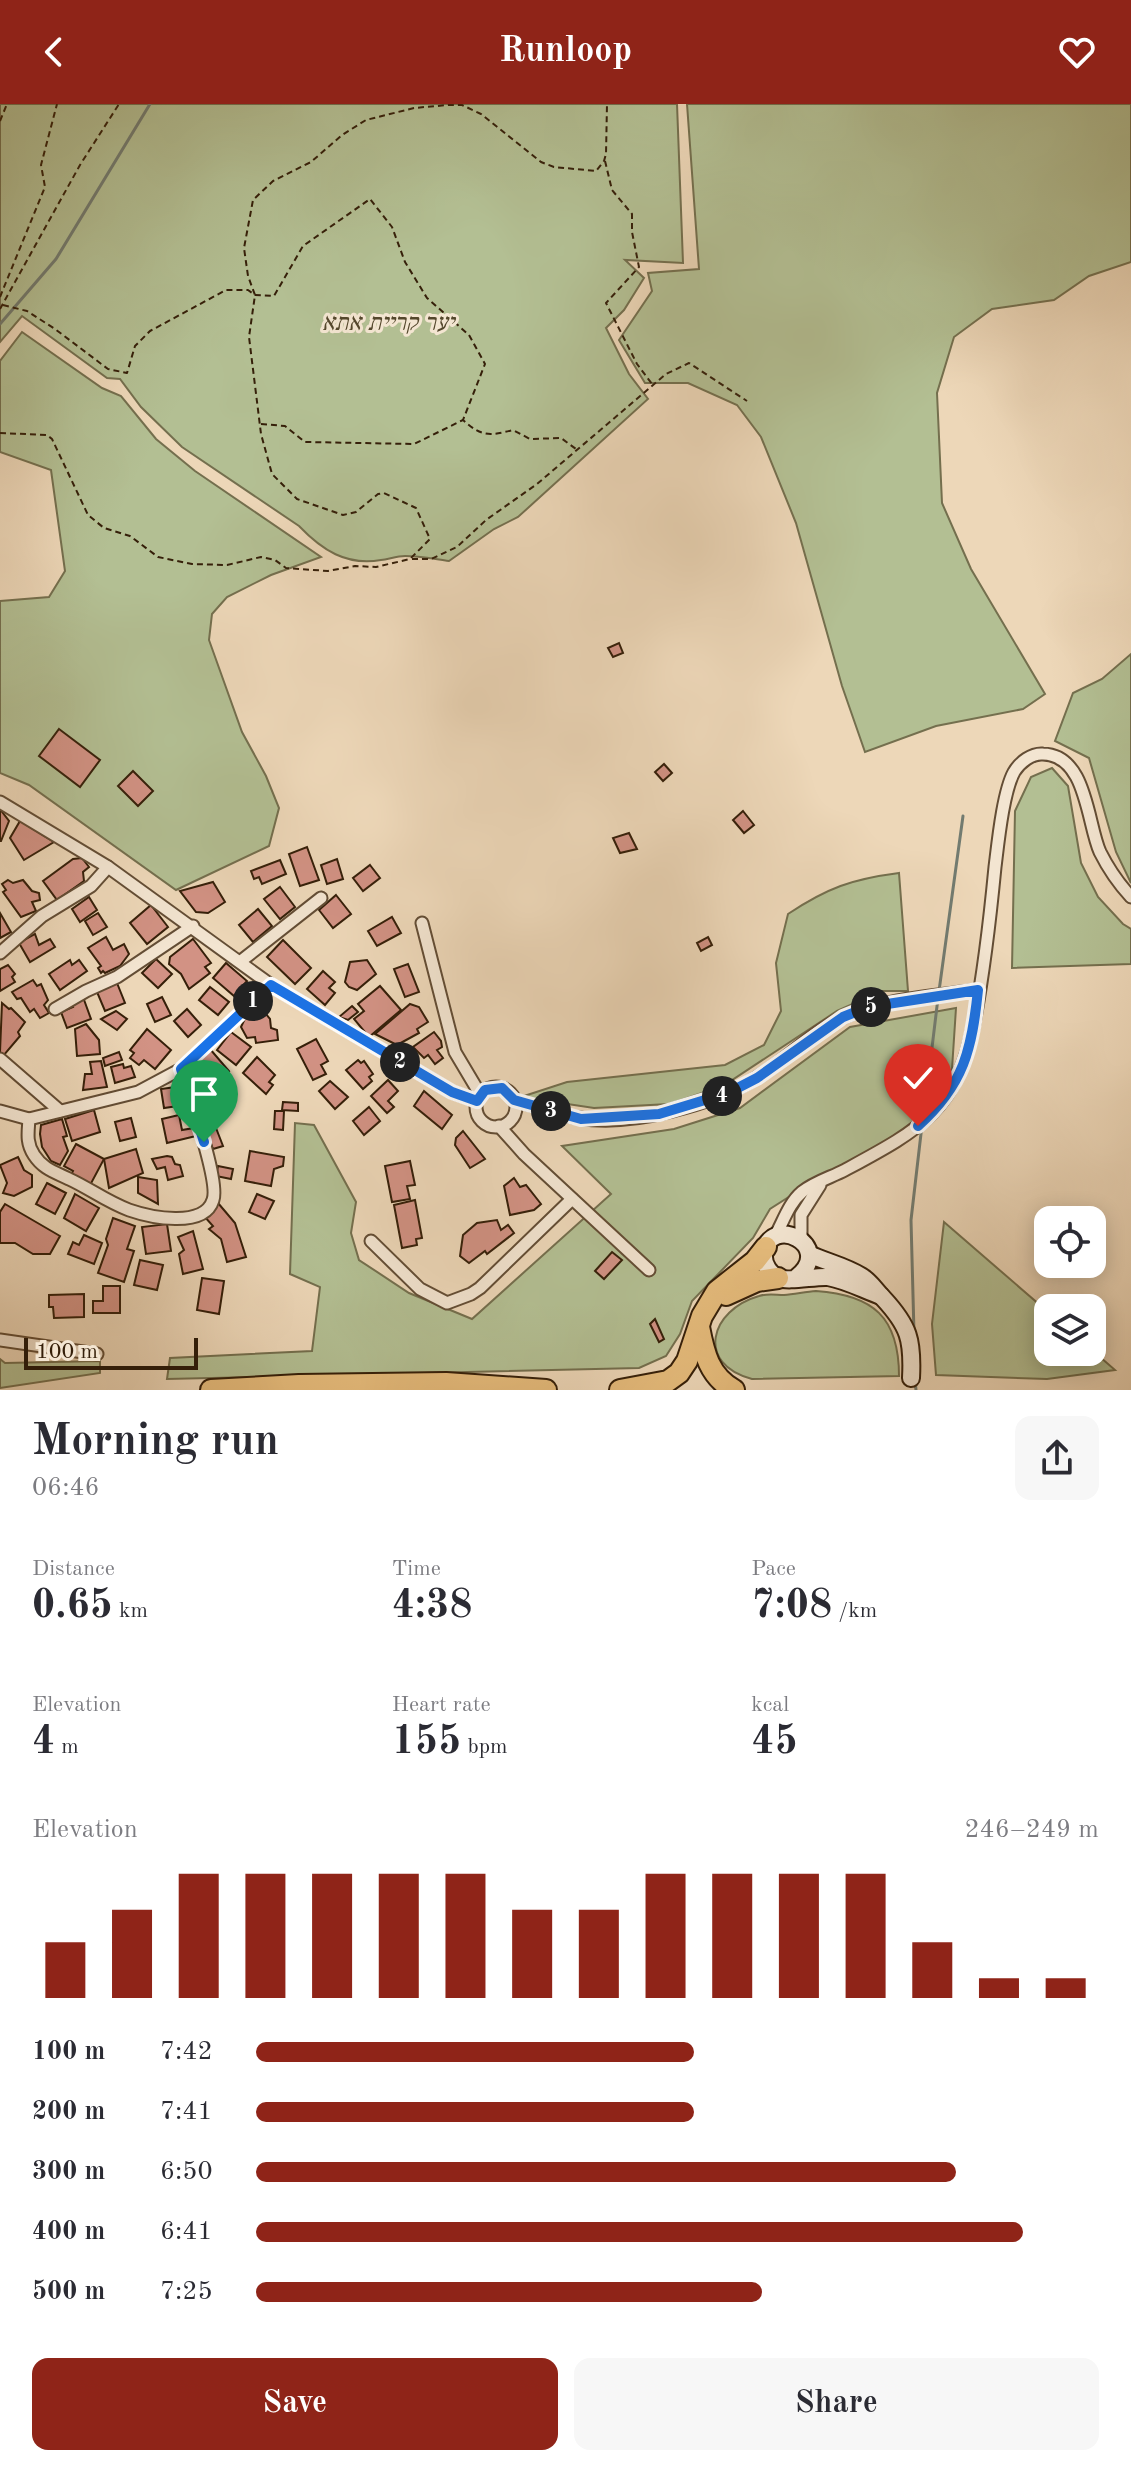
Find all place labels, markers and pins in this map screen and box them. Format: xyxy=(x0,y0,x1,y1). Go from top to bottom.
pin: 1 xyxy=(233,981,273,1021)
pin: 5 xyxy=(851,987,891,1027)
pin: 2 xyxy=(380,1042,420,1082)
pin xyxy=(884,1044,952,1126)
pin xyxy=(170,1060,238,1142)
pin: 4 xyxy=(702,1076,742,1116)
pin: 3 xyxy=(531,1091,571,1131)

